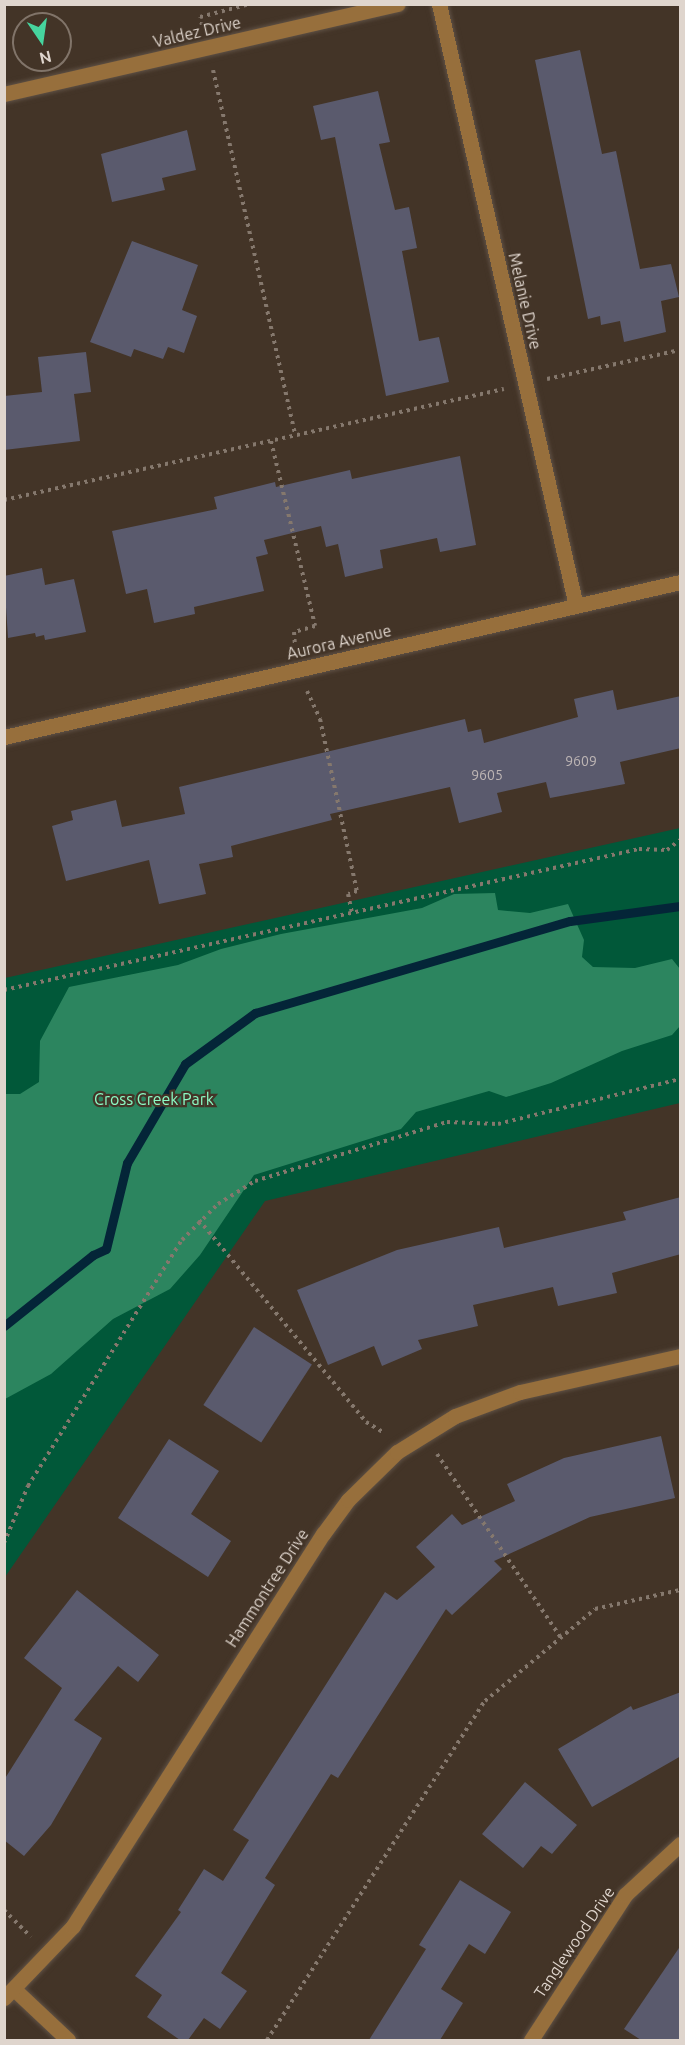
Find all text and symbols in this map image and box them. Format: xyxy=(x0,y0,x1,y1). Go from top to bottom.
north arrow xyxy=(12,12,72,72)
street label: Valdez Drive xyxy=(151,13,243,51)
text: N xyxy=(38,47,53,68)
street label: Melanie Drive xyxy=(505,251,545,351)
street label: Aurora Avenue xyxy=(285,621,393,663)
house number: 9609 xyxy=(565,753,597,769)
house number: 9605 xyxy=(471,767,503,783)
park label: Cross Creek Park xyxy=(94,1089,214,1109)
street label: Hammontree Drive xyxy=(222,1525,312,1651)
street label: Tanglewood Drive xyxy=(530,1883,618,2001)

